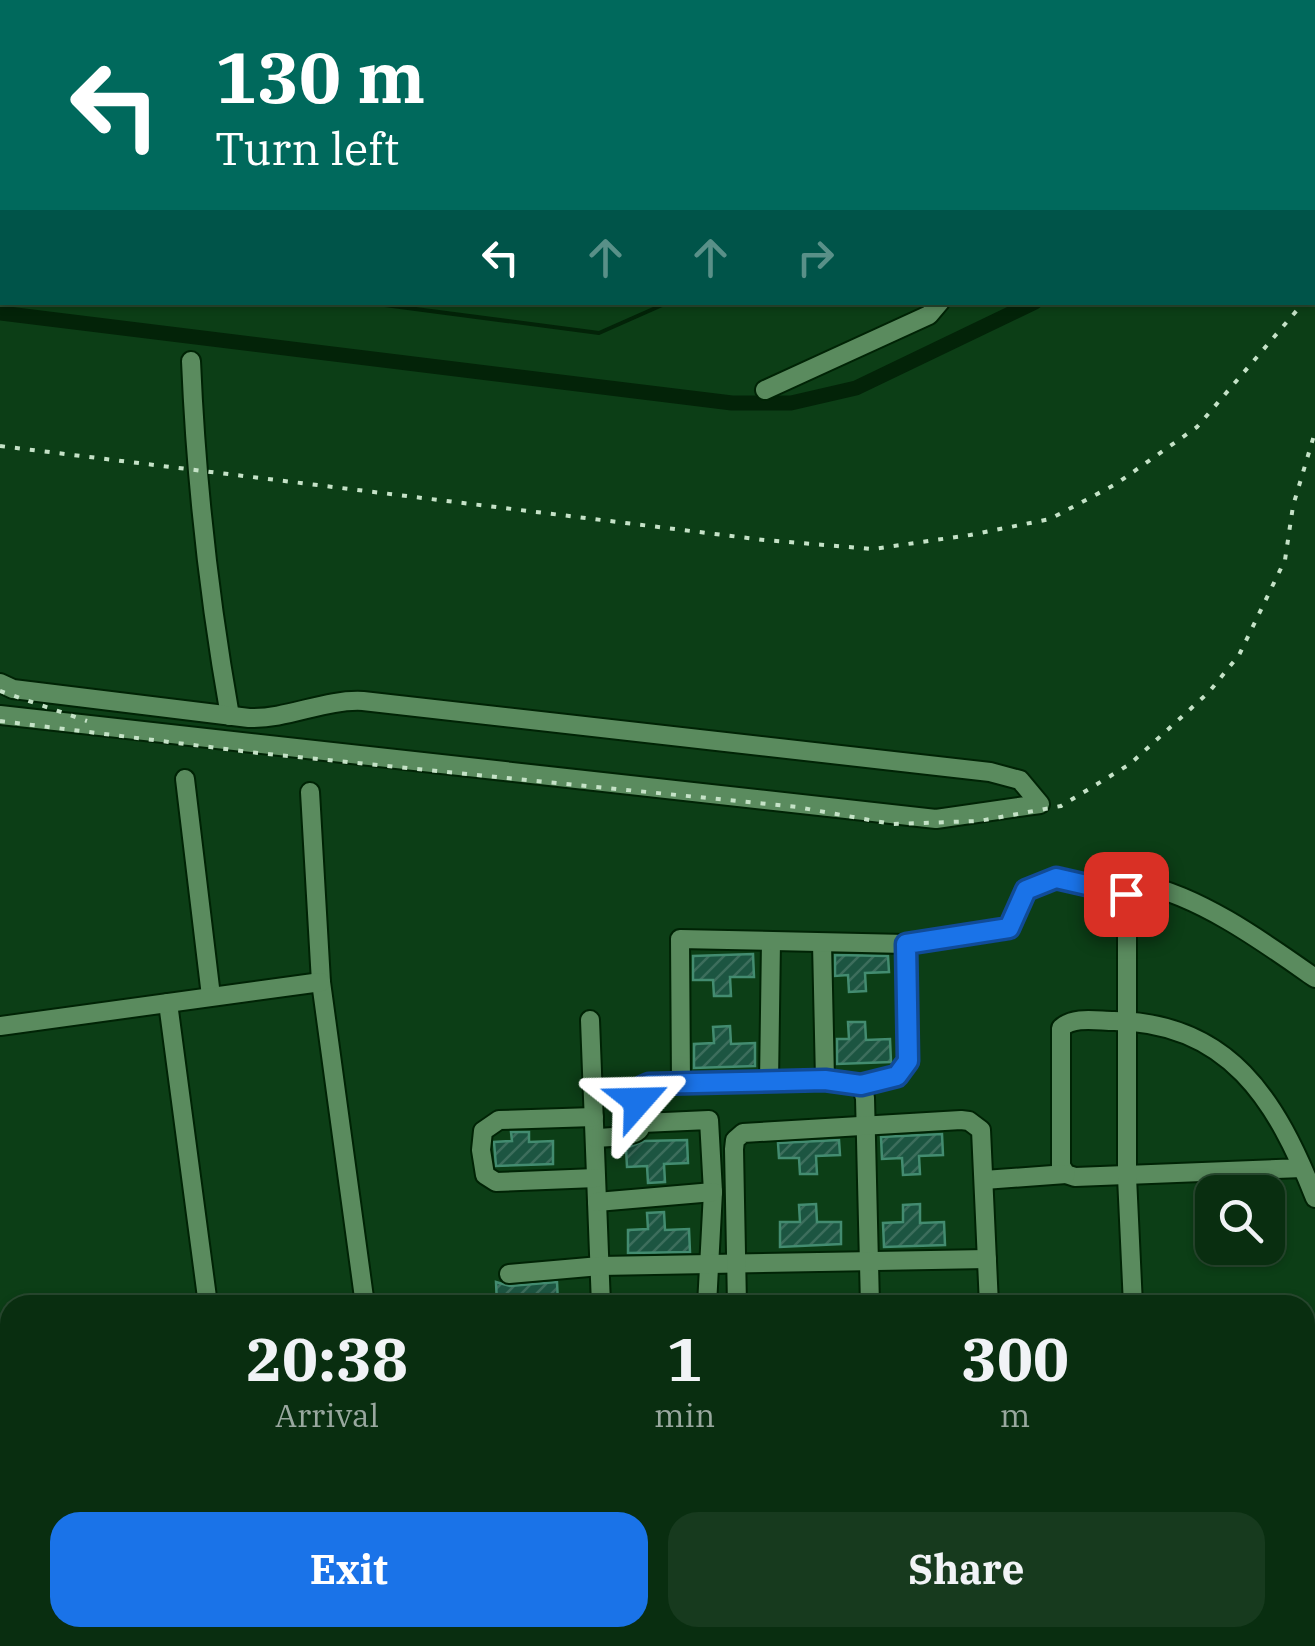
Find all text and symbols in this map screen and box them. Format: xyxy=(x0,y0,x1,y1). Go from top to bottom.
text: 130 m xyxy=(215,31,425,122)
icon: left xyxy=(50,40,180,170)
text: Turn left xyxy=(215,119,399,177)
icon: left xyxy=(473,230,528,285)
icon: ahead xyxy=(578,230,633,285)
icon: ahead xyxy=(683,230,738,285)
icon: right xyxy=(788,230,843,285)
pin xyxy=(1084,852,1169,937)
icon: arrive xyxy=(1099,867,1154,922)
position arrow xyxy=(586,1049,690,1153)
map controls xyxy=(1195,1175,1285,1265)
button: search xyxy=(1195,1175,1285,1265)
text: 20:38 xyxy=(246,1319,408,1398)
text: 1 xyxy=(667,1319,703,1398)
text: 300 xyxy=(961,1319,1069,1398)
text: Arrival xyxy=(275,1394,379,1436)
text: min xyxy=(654,1394,715,1436)
text: m xyxy=(1000,1394,1030,1436)
button: Exit xyxy=(50,1512,648,1627)
button: Share xyxy=(668,1512,1265,1627)

